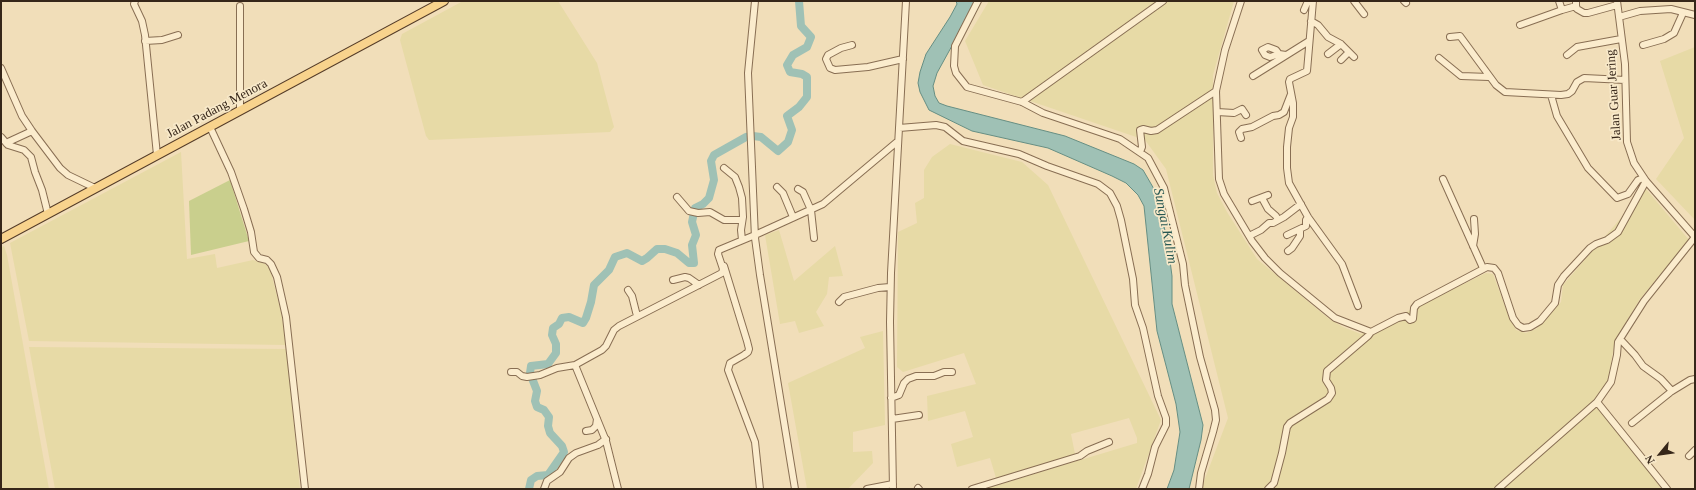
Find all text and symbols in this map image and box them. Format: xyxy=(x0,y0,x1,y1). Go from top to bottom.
street label: Jalan Guar Jering xyxy=(1603,49,1625,141)
street label: Jalan Padang Menora xyxy=(164,76,270,142)
water label: Sungai Kulim xyxy=(1149,187,1181,265)
north arrow xyxy=(1640,434,1680,474)
text: N xyxy=(1642,453,1657,466)

